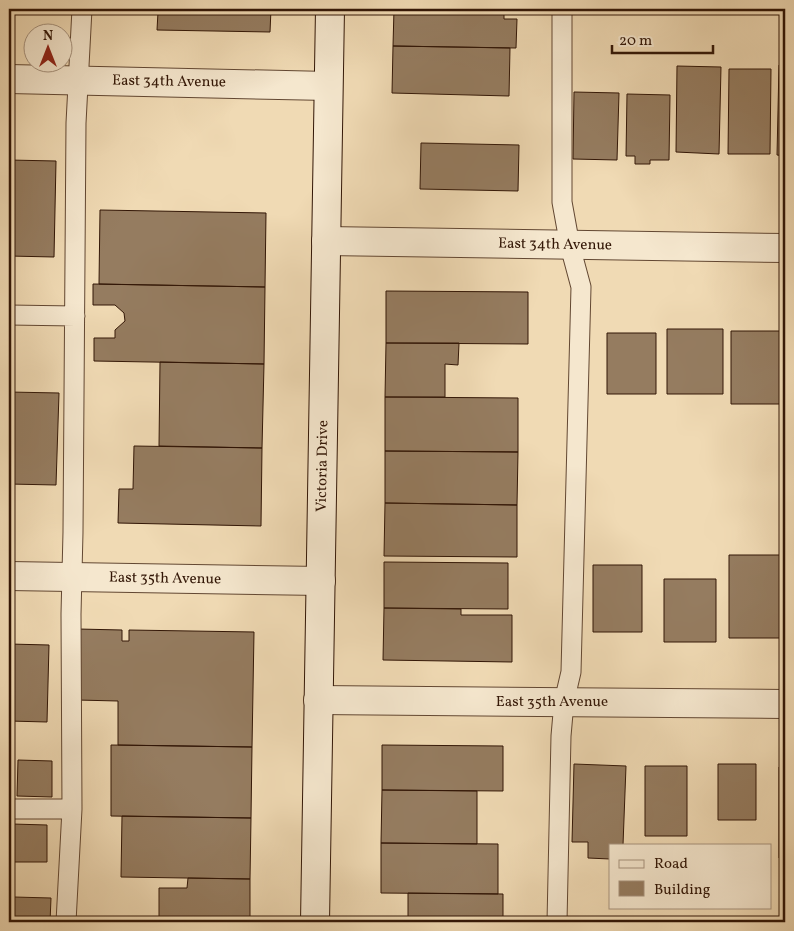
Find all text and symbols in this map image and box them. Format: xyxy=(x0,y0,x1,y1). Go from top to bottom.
north arrow xyxy=(22,22,72,72)
scale bar xyxy=(612,22,713,54)
text: N xyxy=(43,27,53,46)
text: 20 m xyxy=(619,31,652,52)
street label: East 34th Avenue xyxy=(112,71,226,93)
street label: East 34th Avenue xyxy=(498,234,612,256)
street label: Victoria Drive xyxy=(312,420,334,512)
street label: East 35th Avenue xyxy=(109,568,221,590)
street label: East 35th Avenue xyxy=(496,692,608,713)
legend xyxy=(609,844,772,908)
text: Road xyxy=(654,854,688,875)
text: Building xyxy=(654,880,711,901)

